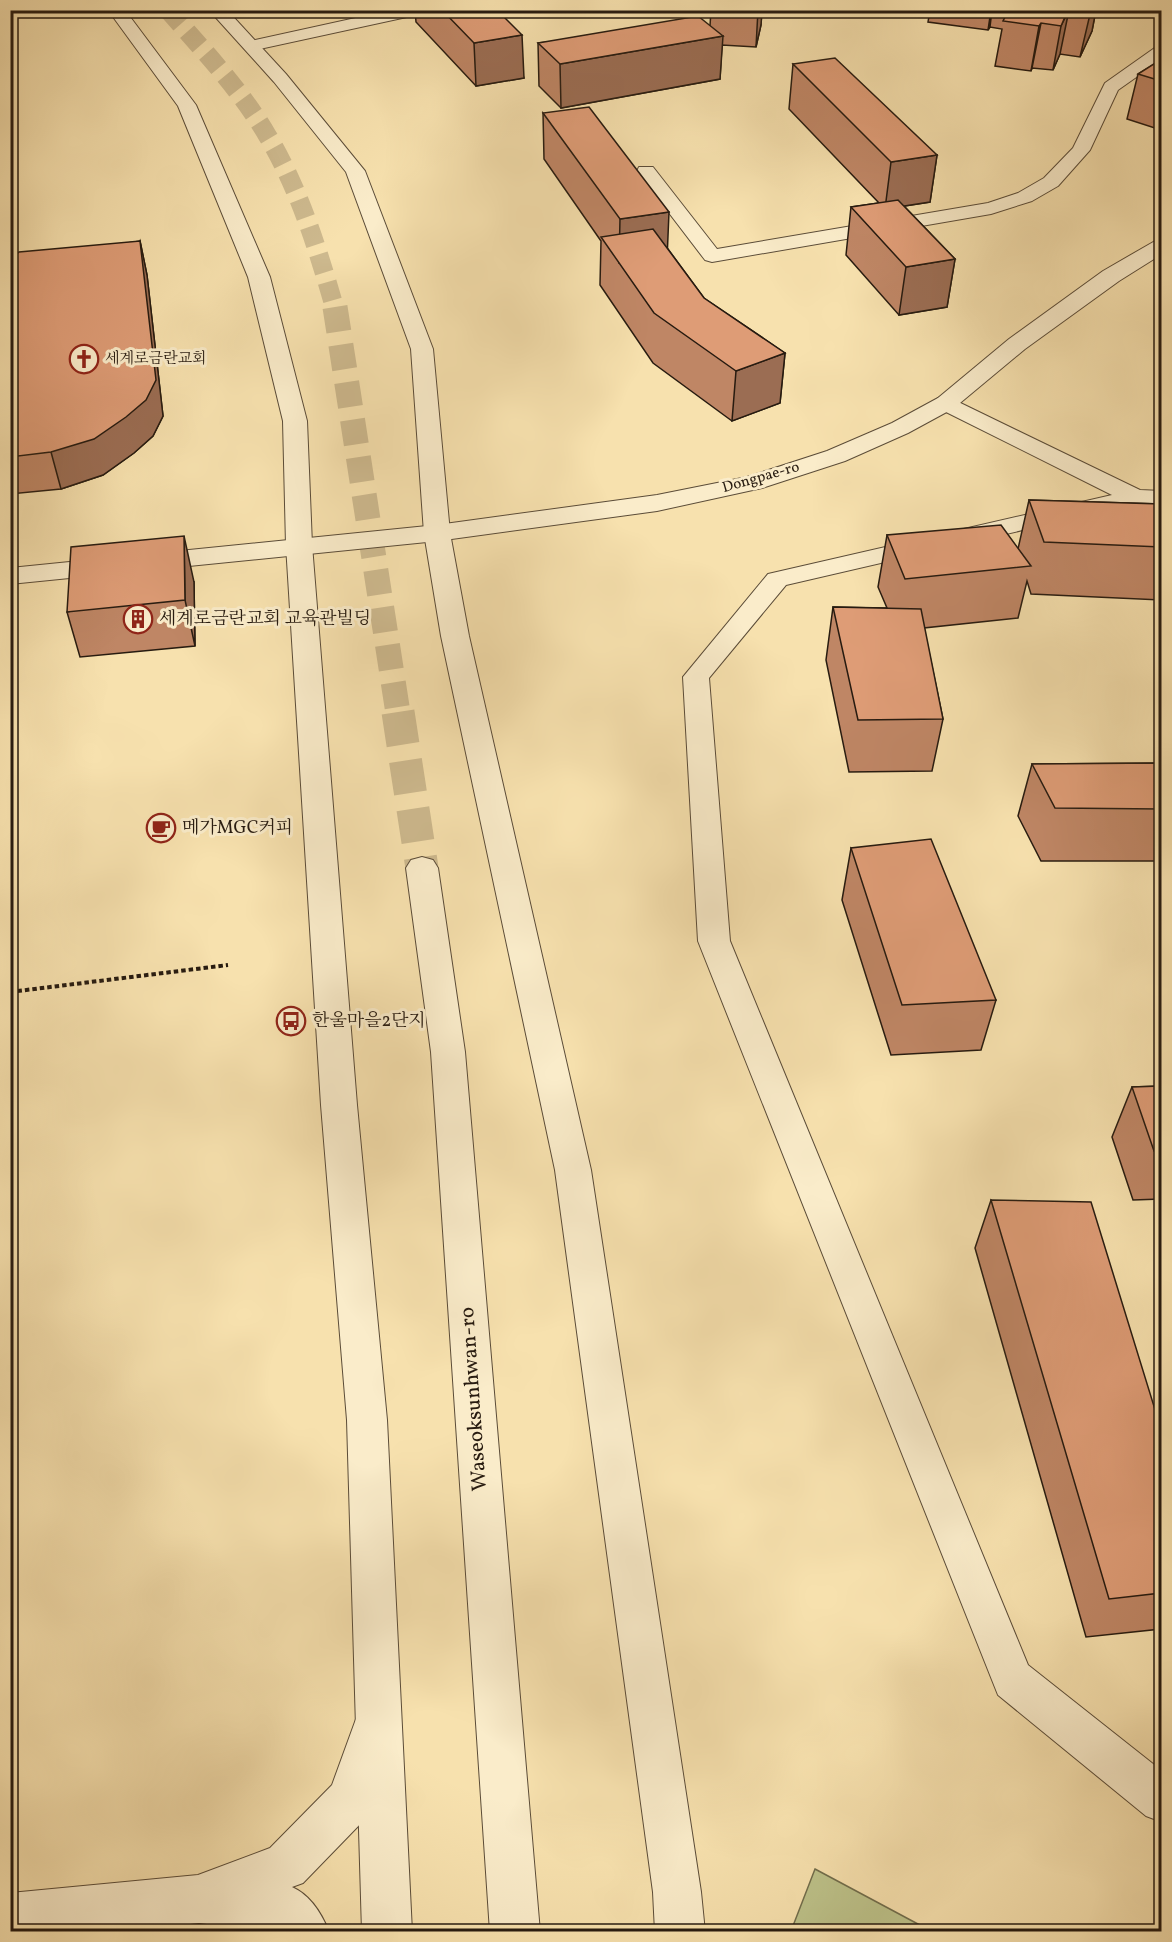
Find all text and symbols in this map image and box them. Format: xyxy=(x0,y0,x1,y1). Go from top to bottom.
church icon: 세계로금란교회 xyxy=(68,343,100,375)
place label: 세계로금란교회 xyxy=(105,349,206,370)
street label: Dongpae-ro xyxy=(720,457,802,499)
building icon: 세계로금란교회 교육관빌딩 xyxy=(122,603,154,635)
place label: 세계로금란교회 교육관빌딩 xyxy=(159,607,371,632)
cafe icon: 메가MGC커피 xyxy=(145,812,177,844)
place label: 메가MGC커피 xyxy=(182,816,293,841)
bus stop icon: 한울마을2단지 xyxy=(275,1005,307,1037)
place label: 한울마을2단지 xyxy=(312,1009,426,1034)
street label: Waseoksunhwan-ro xyxy=(453,1306,495,1492)

